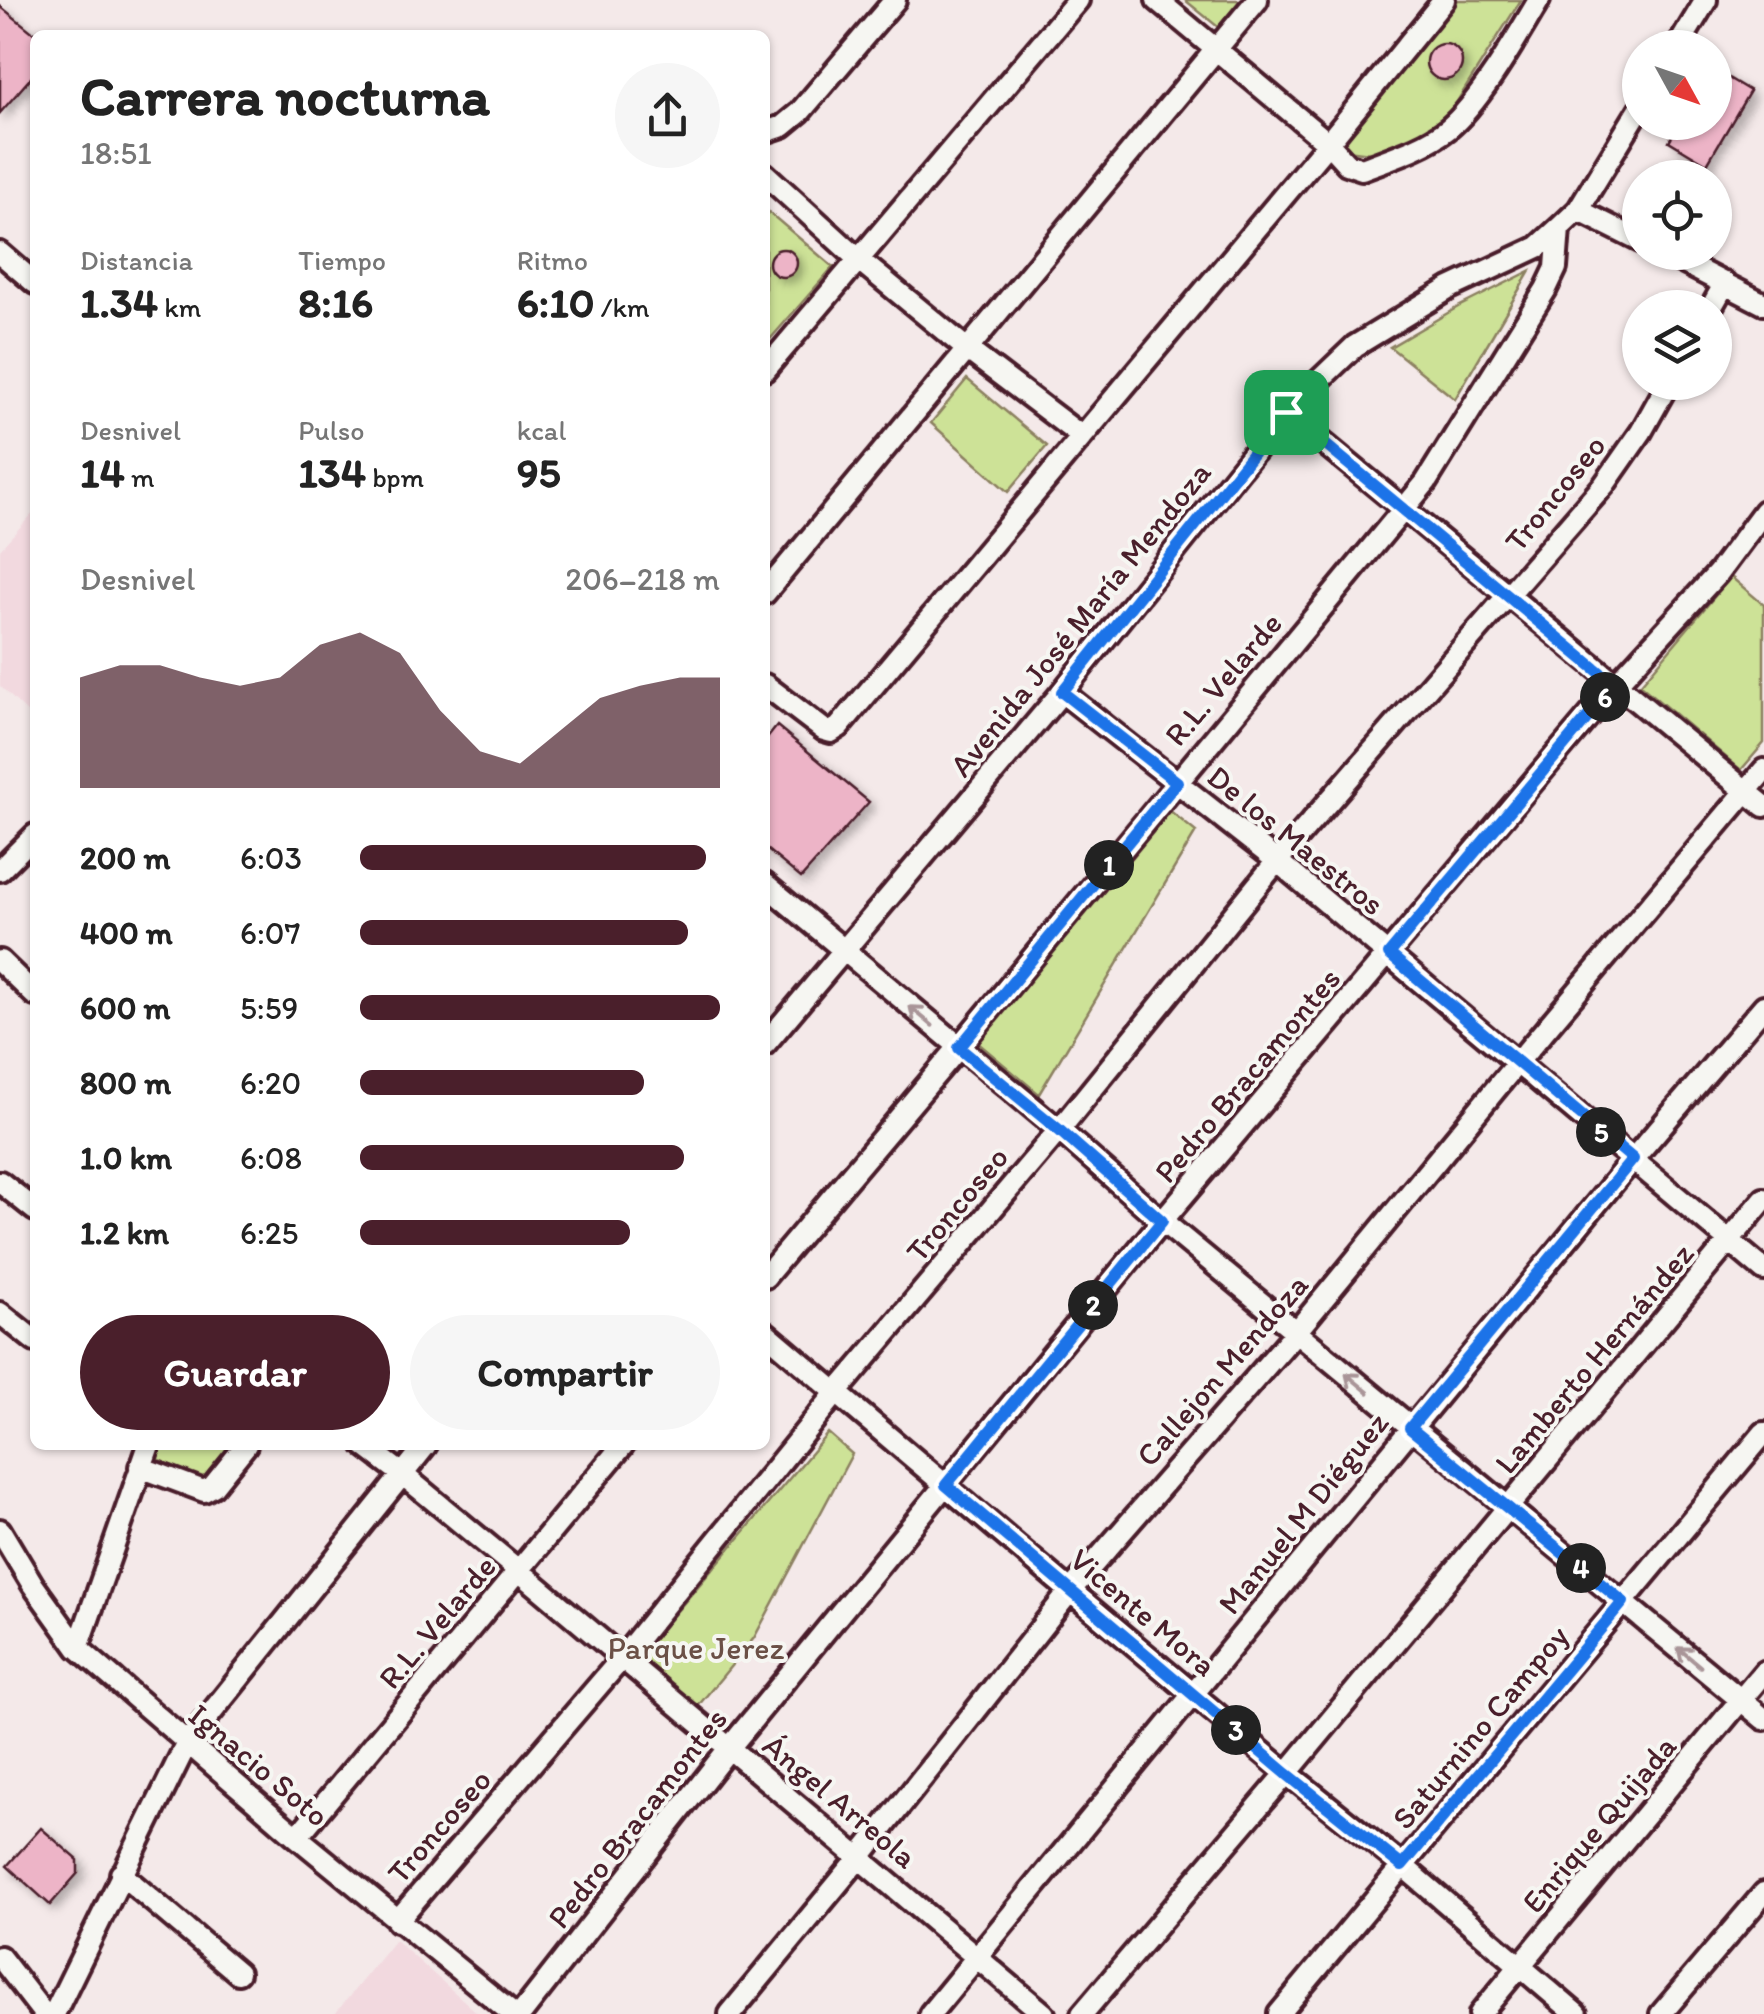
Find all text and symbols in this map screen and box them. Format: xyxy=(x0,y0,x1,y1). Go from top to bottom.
north arrow xyxy=(1622,30,1732,140)
map controls xyxy=(1622,30,1732,400)
text: Carrera nocturna xyxy=(80,63,490,129)
button: share xyxy=(615,63,720,168)
text: 18:51 xyxy=(80,134,152,172)
button: locate xyxy=(1622,160,1732,270)
text: Distancia xyxy=(80,243,193,277)
text: Tiempo xyxy=(298,243,386,277)
text: Ritmo xyxy=(517,243,588,277)
text: 1.34 xyxy=(80,277,158,328)
text: 8:16 xyxy=(298,277,373,328)
text: 6:10 xyxy=(517,277,595,328)
text: km xyxy=(158,290,201,324)
text: /km xyxy=(595,290,650,324)
button: layers xyxy=(1622,290,1732,400)
pin xyxy=(1244,370,1329,455)
icon: arrive xyxy=(1259,385,1314,440)
text: Desnivel xyxy=(80,413,181,447)
text: Pulso xyxy=(298,413,364,447)
text: kcal xyxy=(517,413,566,447)
street label: Troncoseo xyxy=(1496,427,1614,559)
text: 14 xyxy=(80,447,125,498)
text: 134 xyxy=(298,447,366,498)
text: 95 xyxy=(517,447,561,498)
street label: Avenida José María Mendoza xyxy=(941,454,1219,784)
text: m xyxy=(125,460,155,494)
text: bpm xyxy=(366,460,424,494)
text: Desnivel xyxy=(80,560,195,598)
text: 206–218 m xyxy=(565,560,720,598)
street label: R.L. Velarde xyxy=(1156,605,1290,753)
pin: 6 xyxy=(1580,672,1630,722)
text: 6 xyxy=(1598,680,1612,714)
street label: De los Maestros xyxy=(1200,757,1392,923)
text: 200 m xyxy=(80,839,170,877)
text: 6:03 xyxy=(240,839,302,877)
pin: 1 xyxy=(1084,840,1134,890)
text: 1 xyxy=(1103,848,1116,882)
text: 400 m xyxy=(80,914,173,952)
text: 6:07 xyxy=(240,914,300,952)
street label: Pedro Bracamontes xyxy=(1146,960,1348,1190)
text: 600 m xyxy=(80,989,170,1027)
text: 5:59 xyxy=(240,989,298,1027)
one-way arrow xyxy=(909,1005,935,1027)
text: 800 m xyxy=(80,1064,171,1102)
text: 6:20 xyxy=(240,1064,301,1102)
pin: 5 xyxy=(1576,1107,1626,1157)
text: 5 xyxy=(1594,1115,1608,1149)
text: 1.0 km xyxy=(80,1139,172,1177)
text: 6:08 xyxy=(240,1139,302,1177)
street label: Troncoseo xyxy=(898,1139,1016,1269)
text: 1.2 km xyxy=(80,1214,169,1252)
text: 6:25 xyxy=(240,1214,298,1252)
street label: Lamberto Hernández xyxy=(1486,1235,1702,1481)
street label: Callejon Mendoza xyxy=(1128,1266,1316,1474)
pin: 2 xyxy=(1068,1280,1118,1330)
text: 2 xyxy=(1086,1288,1100,1322)
button: Guardar xyxy=(80,1315,390,1430)
button: Compartir xyxy=(410,1315,720,1430)
one-way arrow xyxy=(1345,1373,1371,1395)
street label: Manuel M Diéguez xyxy=(1210,1404,1396,1622)
street label: Vicente Mora xyxy=(1062,1540,1224,1684)
pin: 4 xyxy=(1556,1543,1606,1593)
street label: R.L. Velarde xyxy=(370,1548,504,1696)
text: 4 xyxy=(1573,1551,1589,1585)
street label: Saturnino Campoy xyxy=(1384,1617,1576,1837)
park label: Parque Jerez xyxy=(608,1629,785,1667)
one-way arrow xyxy=(1676,1646,1702,1668)
street label: Ignacio Soto xyxy=(181,1695,337,1835)
street label: Pedro Bracamontes xyxy=(539,1700,735,1936)
pin: 3 xyxy=(1211,1705,1261,1755)
text: 3 xyxy=(1228,1713,1244,1747)
street label: Ángel Arreola xyxy=(755,1726,925,1876)
street label: Enrique Quijada xyxy=(1514,1727,1684,1920)
street label: Troncoseo xyxy=(379,1761,499,1891)

